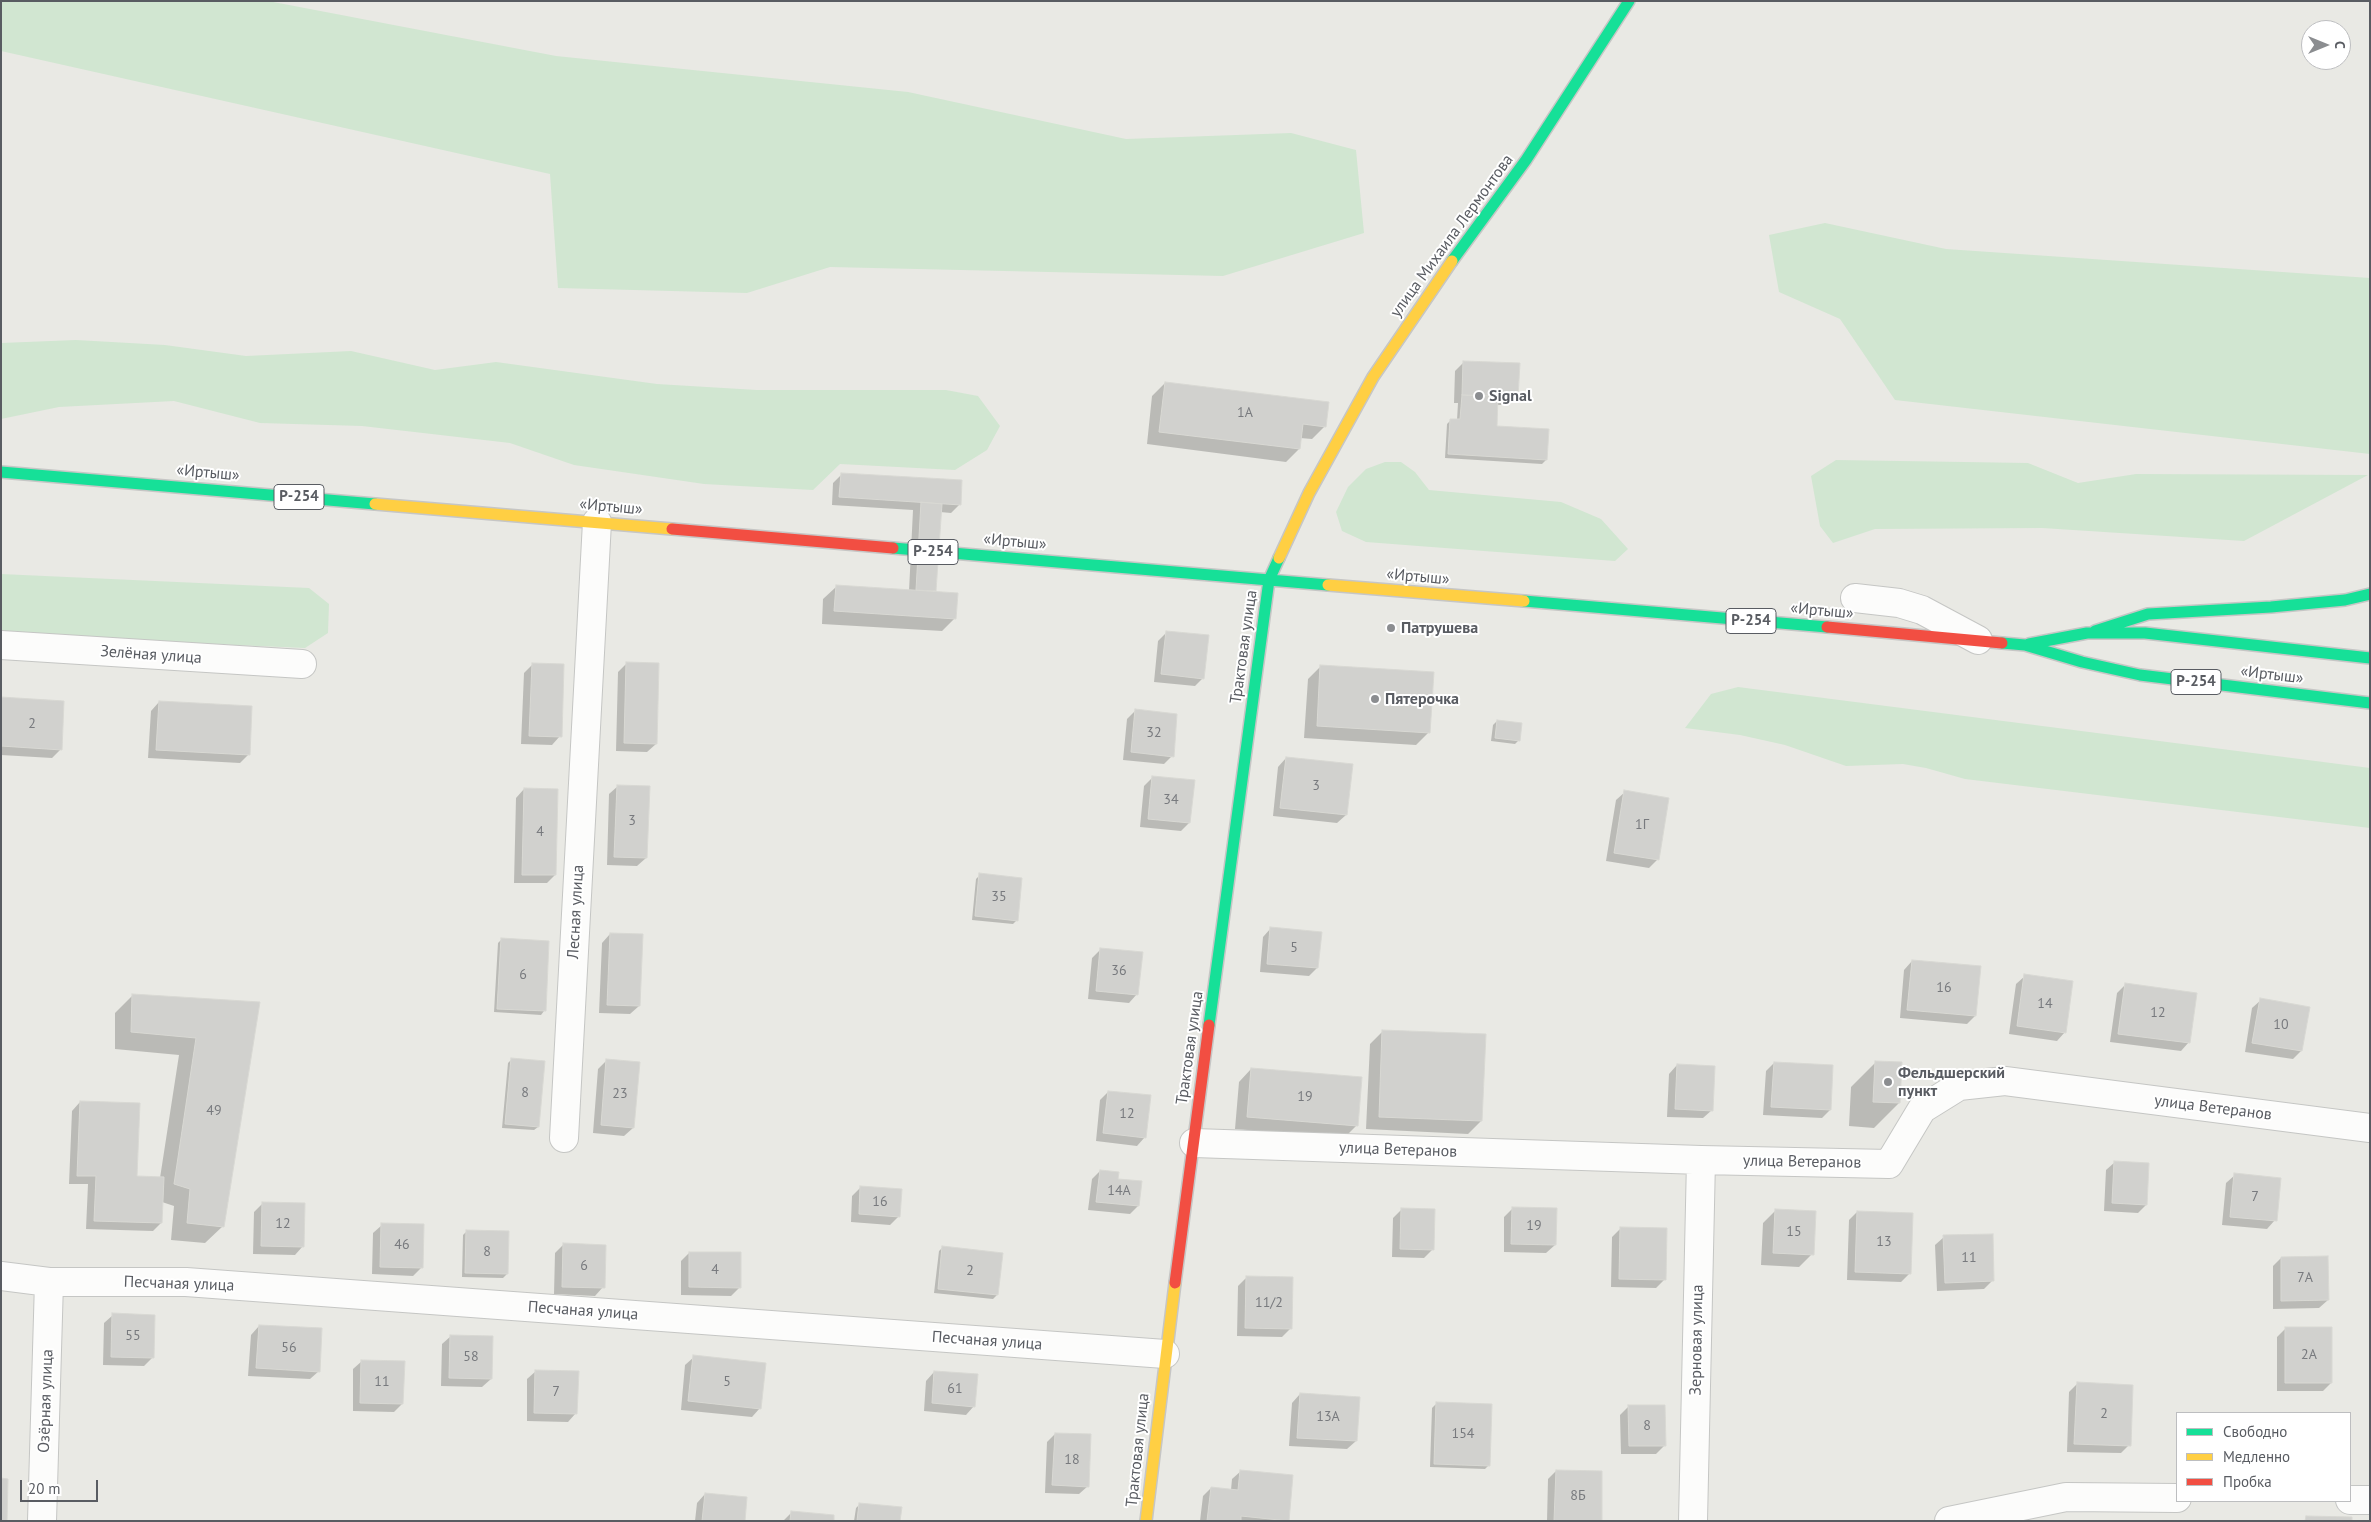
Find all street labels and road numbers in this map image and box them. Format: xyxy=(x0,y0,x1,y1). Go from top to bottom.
street label: улица Михаила Лермонтова xyxy=(1386,151,1518,321)
street label: «Иртыш» xyxy=(176,461,240,485)
road number: Р-254 xyxy=(274,484,324,510)
street label: «Иртыш» xyxy=(579,495,643,519)
street label: «Иртыш» xyxy=(983,530,1047,554)
road number: Р-254 xyxy=(908,540,958,564)
street label: «Иртыш» xyxy=(1386,565,1450,589)
street label: Трактовая улица xyxy=(1227,589,1261,705)
street label: «Иртыш» xyxy=(1790,599,1854,623)
road number: Р-254 xyxy=(1726,608,1776,634)
street label: Зелёная улица xyxy=(100,642,202,668)
street label: «Иртыш» xyxy=(2239,662,2305,688)
road number: Р-254 xyxy=(2171,670,2221,694)
street label: Лесная улица xyxy=(564,864,588,960)
street label: Трактовая улица xyxy=(1173,990,1207,1106)
street label: улица Ветеранов xyxy=(2153,1091,2273,1125)
street label: улица Ветеранов xyxy=(1338,1138,1458,1162)
street label: улица Ветеранов xyxy=(1743,1151,1861,1173)
street label: Песчаная улица xyxy=(123,1272,235,1296)
street label: Зерновая улица xyxy=(1686,1284,1708,1396)
street label: Песчаная улица xyxy=(527,1298,639,1324)
street label: Песчаная улица xyxy=(931,1328,1043,1354)
street label: Озёрная улица xyxy=(35,1349,57,1453)
street label: Трактовая улица xyxy=(1122,1392,1154,1508)

